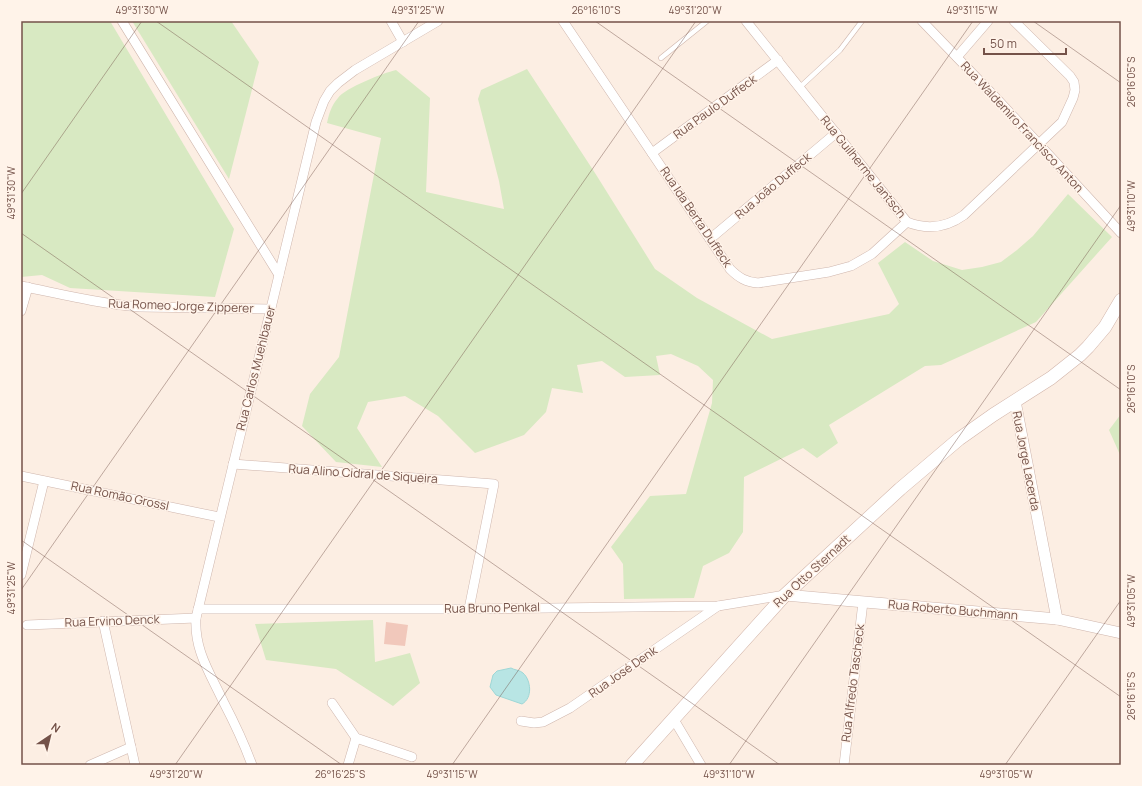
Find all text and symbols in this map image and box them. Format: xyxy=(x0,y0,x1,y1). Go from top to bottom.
text: 49°31'30"W xyxy=(116,3,169,17)
text: 49°31'25"W xyxy=(392,3,445,17)
text: 26°16'10"S xyxy=(572,3,620,17)
text: 49°31'20"W xyxy=(668,3,722,17)
text: 49°31'15"W xyxy=(946,3,998,17)
scale bar xyxy=(984,30,1066,56)
text: 50 m xyxy=(990,35,1017,52)
street label: Rua Waldemiro Francisco Anton xyxy=(957,57,1088,196)
text: 26°16'05"S xyxy=(1124,57,1138,107)
street label: Rua Paulo Duffeck xyxy=(670,70,761,143)
street label: Rua Guilherme Jantsch xyxy=(817,112,910,221)
street label: Rua João Duffeck xyxy=(731,148,815,223)
street label: Rua Ida Berta Duffeck xyxy=(656,163,737,271)
text: 49°31'30"W xyxy=(4,166,18,219)
text: 49°31'10"W xyxy=(1124,180,1138,232)
street label: Rua Romeo Jorge Zipperer xyxy=(108,294,255,317)
street label: Rua Carlos Muehlbauer xyxy=(232,303,279,432)
text: 26°16'10"S xyxy=(1124,365,1138,413)
street label: Rua Jorge Lacerda xyxy=(1008,410,1044,512)
street label: Rua Alino Cidral de Siqueira xyxy=(288,460,438,487)
street label: Rua Romão Grossl xyxy=(69,477,171,514)
street label: Rua Otto Sternadt xyxy=(769,530,854,611)
text: 49°31'25"W xyxy=(4,561,18,614)
text: 49°31'05"W xyxy=(1124,574,1138,628)
street label: Rua Roberto Buchmann xyxy=(887,595,1019,624)
street label: Rua Bruno Penkal xyxy=(444,598,540,617)
street label: Rua Ervino Denck xyxy=(64,610,161,631)
street label: Rua Alfredo Tascheck xyxy=(837,622,868,743)
street label: Rua José Denk xyxy=(585,641,661,702)
text: 26°16'15"S xyxy=(1124,672,1138,720)
north arrow xyxy=(30,716,70,756)
text: N xyxy=(48,719,64,736)
text: 49°31'20"W xyxy=(149,767,203,781)
text: 26°16'25"S xyxy=(315,767,365,781)
text: 49°31'15"W xyxy=(426,767,478,781)
text: 49°31'10"W xyxy=(703,767,755,781)
text: 49°31'05"W xyxy=(979,767,1033,781)

